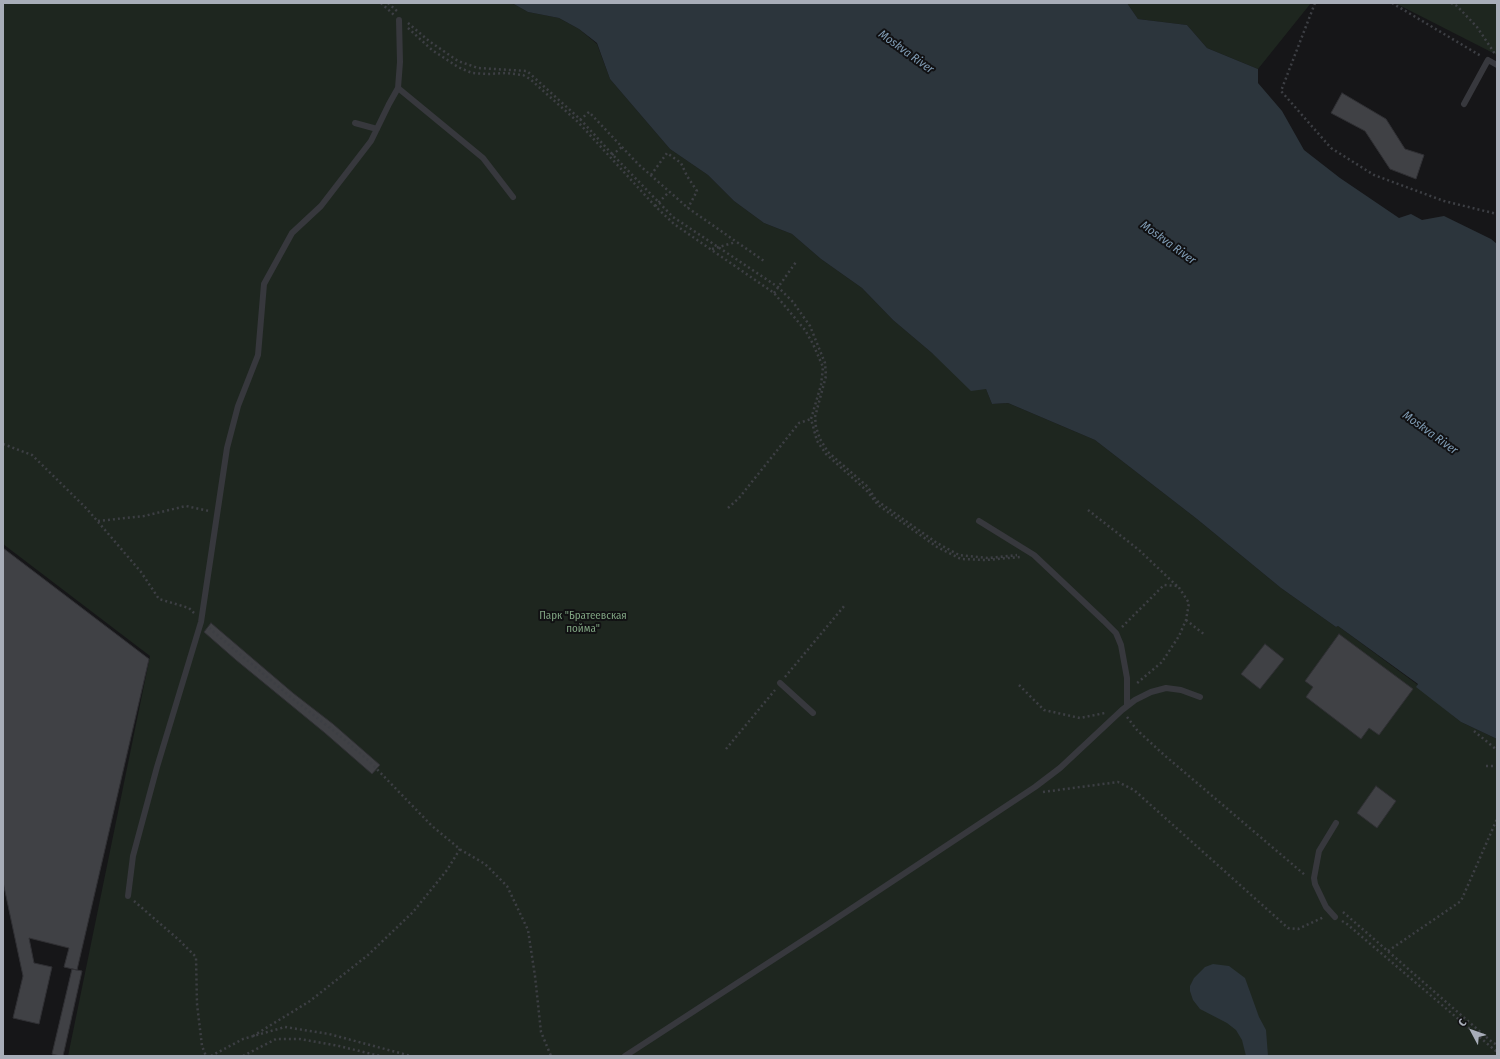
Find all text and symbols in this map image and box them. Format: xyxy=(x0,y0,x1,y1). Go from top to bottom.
water label: Moskva River xyxy=(876,27,936,77)
water label: Moskva River xyxy=(1138,218,1198,268)
water label: Moskva River xyxy=(1400,408,1460,458)
park label: Парк "Братеевская пойма" xyxy=(539,609,627,635)
north arrow xyxy=(1452,1011,1492,1051)
text: С xyxy=(1456,1016,1469,1029)

